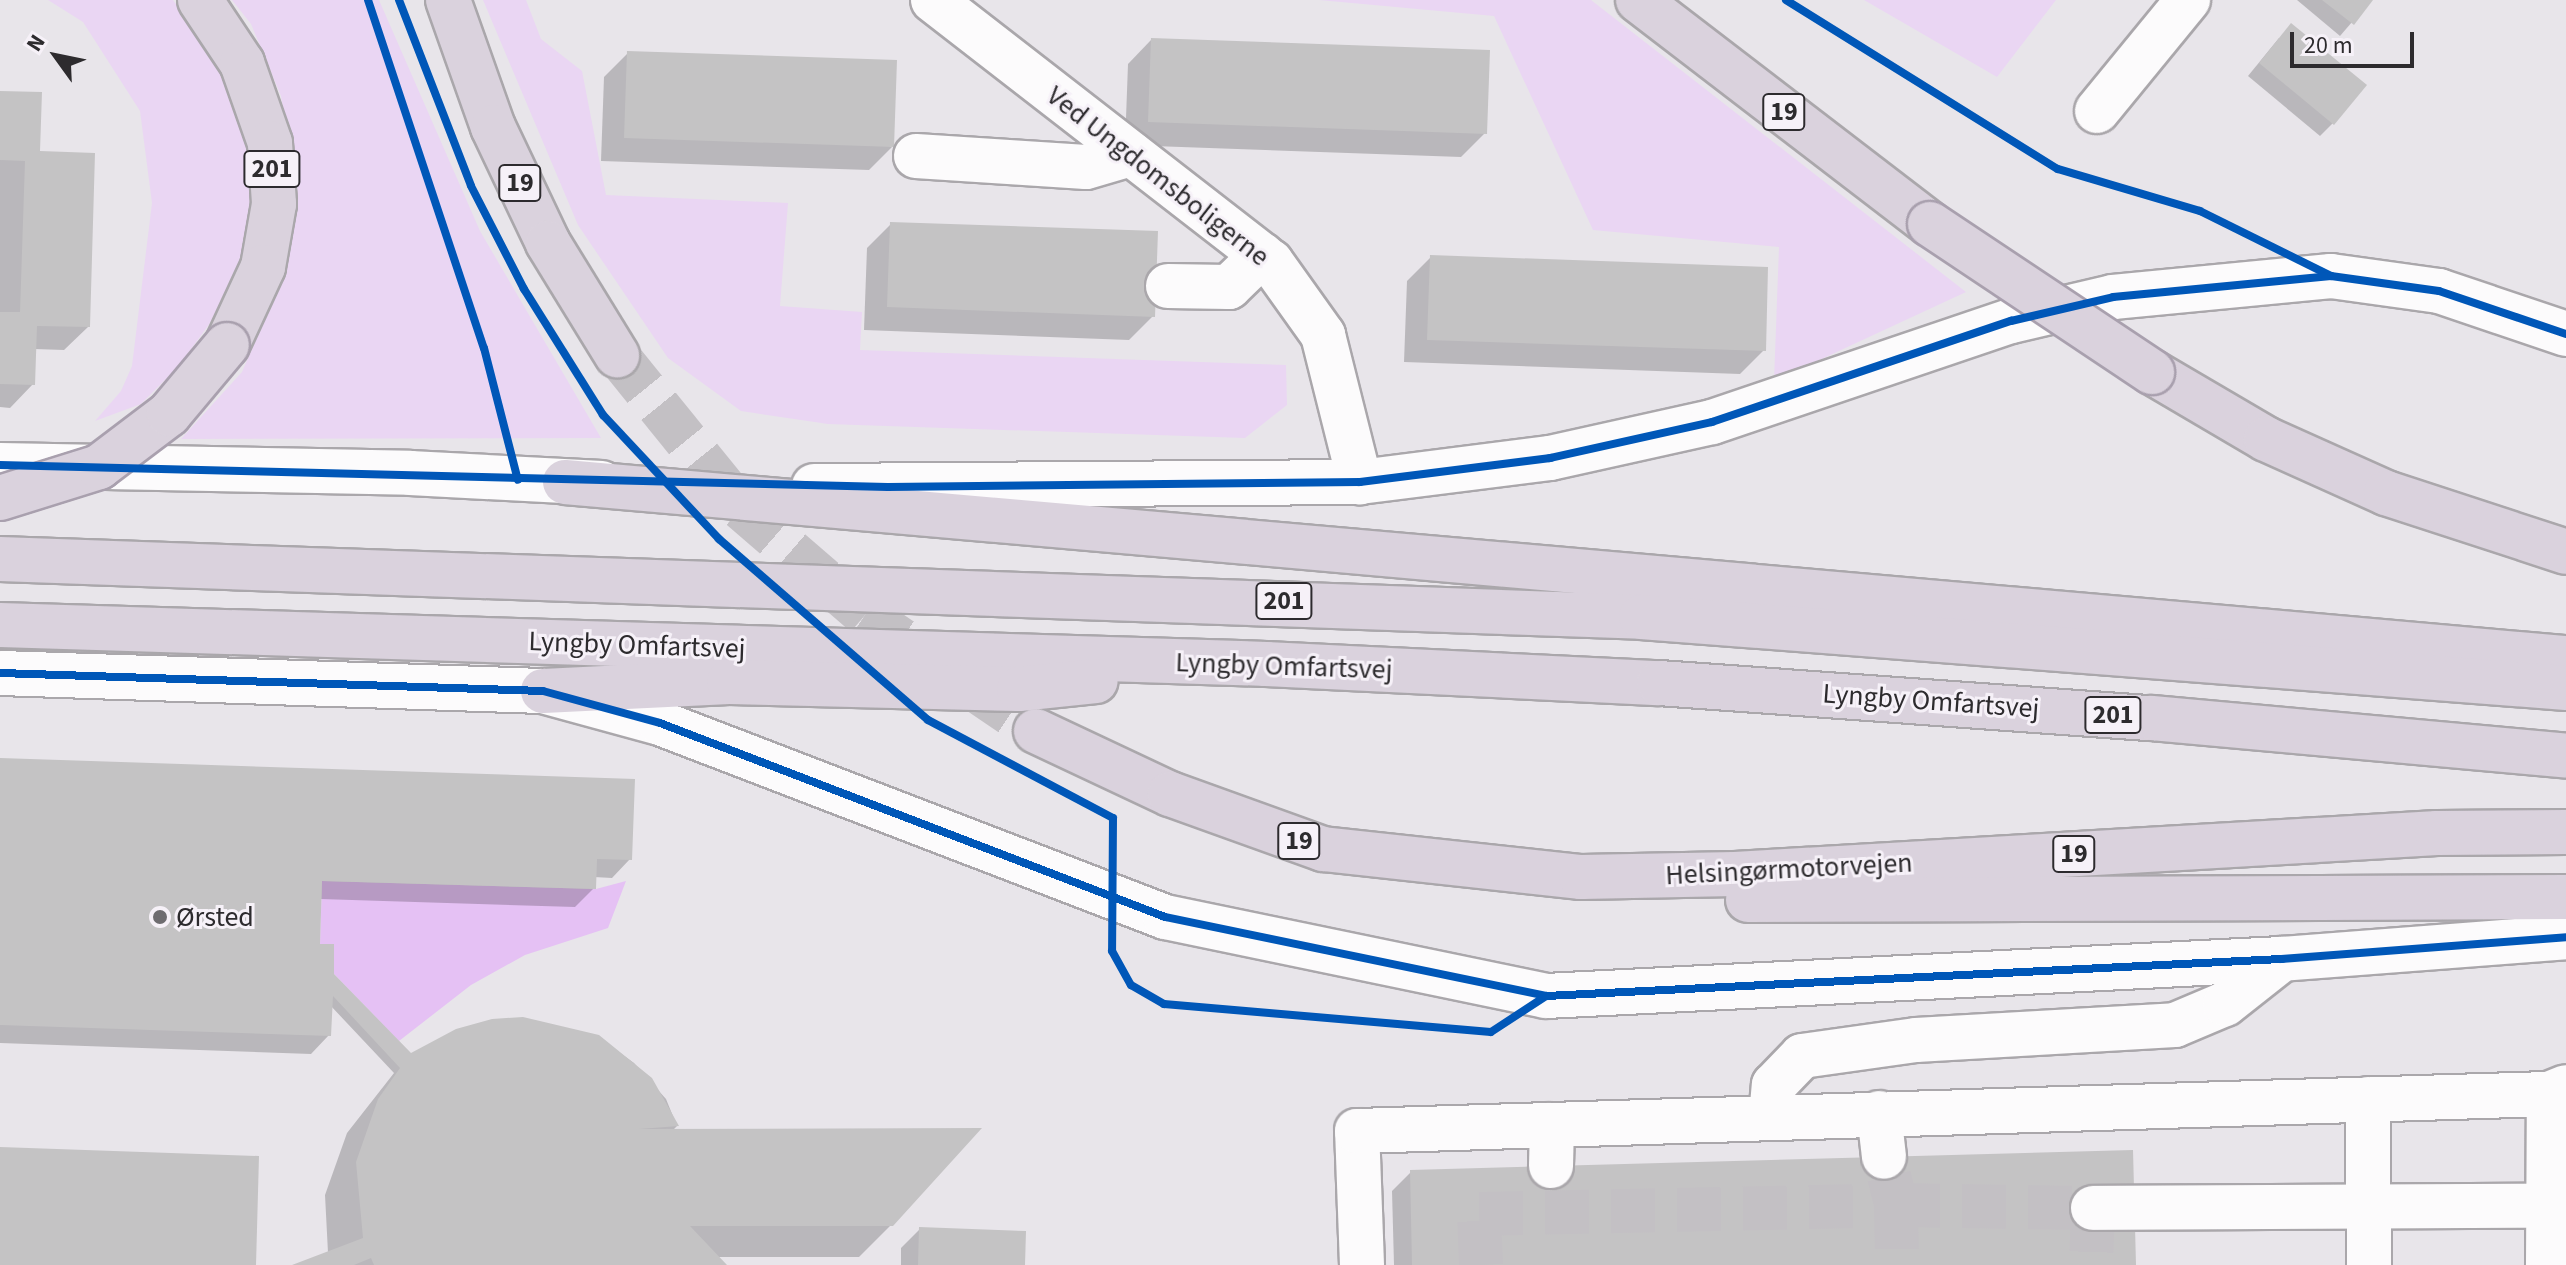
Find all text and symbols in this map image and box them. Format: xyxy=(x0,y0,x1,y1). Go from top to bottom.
north arrow xyxy=(16,16,96,96)
scale bar xyxy=(2294,16,2418,66)
text: N xyxy=(18,28,53,58)
text: 20 m xyxy=(2304,28,2353,63)
street label: Ved Ungdomsboligerne xyxy=(1040,79,1276,273)
road number: 19 xyxy=(1762,90,1806,134)
road number: 201 xyxy=(242,147,302,191)
road number: 19 xyxy=(498,161,542,205)
road number: 201 xyxy=(1254,579,1314,623)
street label: Lyngby Omfartsvej xyxy=(528,624,746,666)
street label: Lyngby Omfartsvej xyxy=(1175,645,1393,687)
street label: Lyngby Omfartsvej xyxy=(1822,677,2040,725)
road number: 201 xyxy=(2083,693,2143,737)
road number: 19 xyxy=(1277,819,1321,863)
road number: 19 xyxy=(2052,832,2096,876)
street label: Helsingørmotorvejen xyxy=(1665,846,1913,892)
place label: Ørsted xyxy=(176,900,254,934)
marker: Ørsted xyxy=(151,908,169,926)

